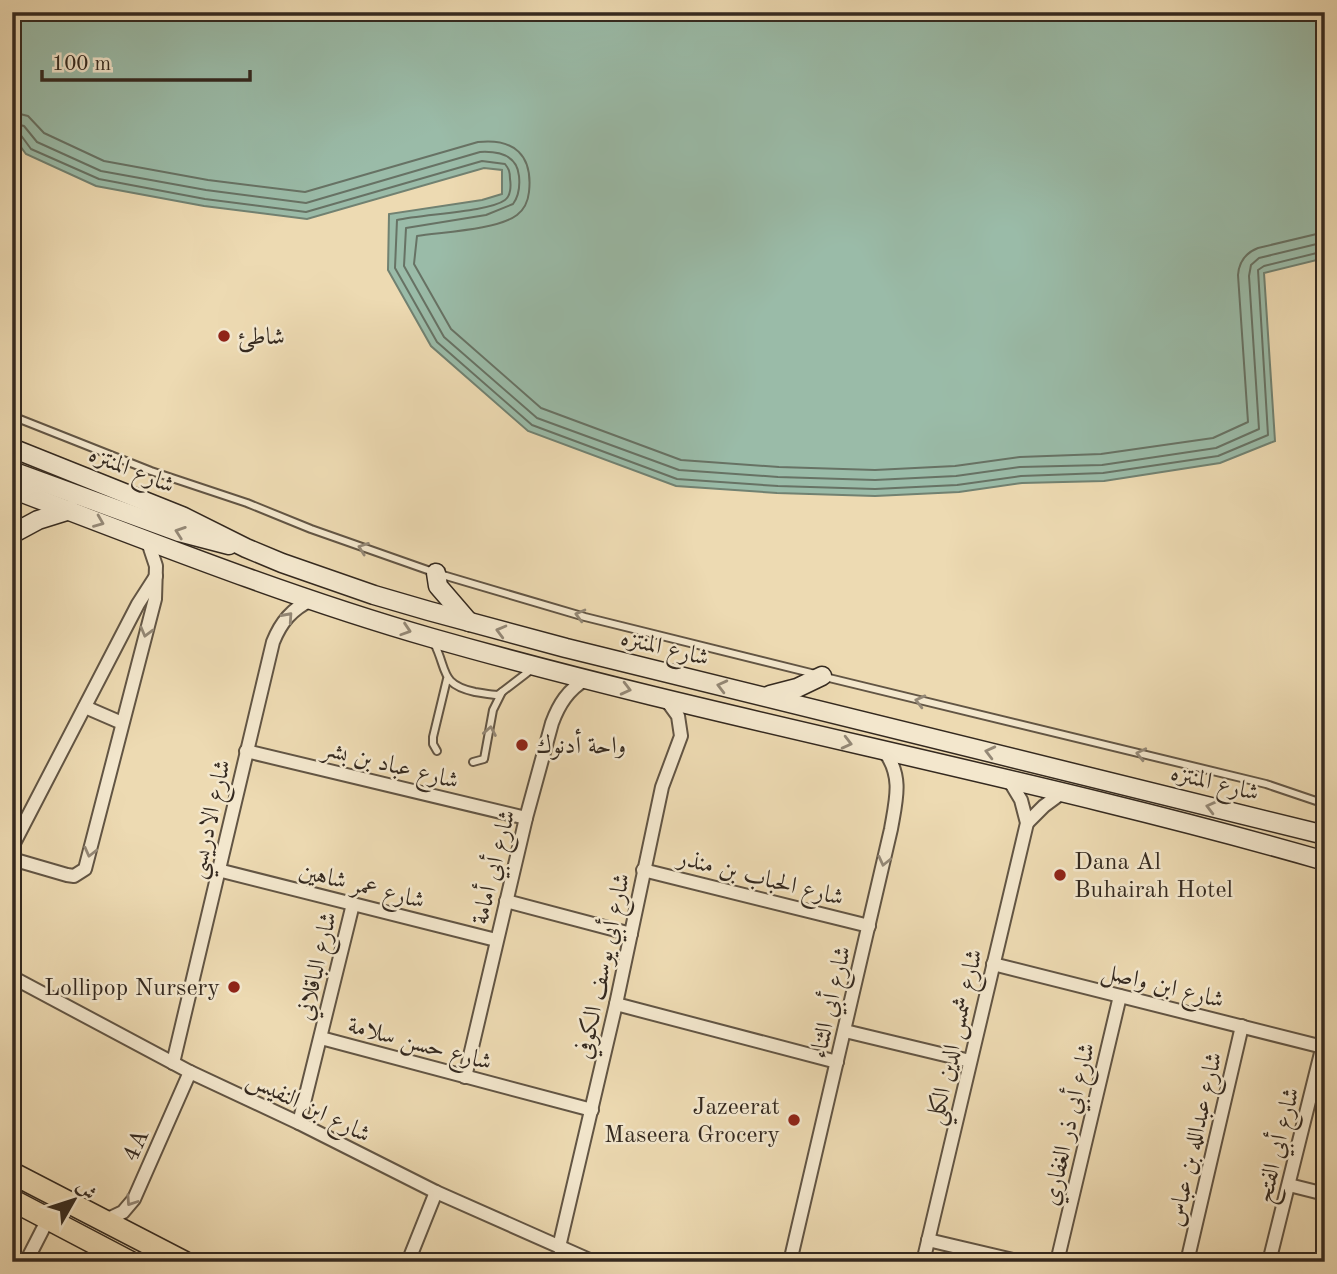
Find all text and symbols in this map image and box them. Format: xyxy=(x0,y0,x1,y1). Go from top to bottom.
scale bar xyxy=(42,38,250,82)
text: 100 m xyxy=(52,54,111,75)
place label: شاطئ xyxy=(238,326,285,353)
marker: شاطئ xyxy=(216,328,232,344)
street label: شارع المنتزه xyxy=(83,443,177,504)
one-way arrow xyxy=(91,514,104,528)
one-way arrow xyxy=(174,526,186,540)
one-way arrow xyxy=(358,543,370,557)
one-way arrow xyxy=(575,609,587,623)
one-way arrow xyxy=(280,612,292,625)
one-way arrow xyxy=(399,621,411,636)
one-way arrow xyxy=(495,625,507,639)
one-way arrow xyxy=(140,626,155,638)
street label: شارع المنتزه xyxy=(616,626,711,677)
one-way arrow xyxy=(619,680,631,695)
one-way arrow xyxy=(716,680,728,694)
one-way arrow xyxy=(914,695,926,709)
one-way arrow xyxy=(481,725,496,737)
place label: واحة أدنوك xyxy=(536,728,626,760)
one-way arrow xyxy=(840,734,852,749)
street label: شارع عباد بن بشر xyxy=(316,737,461,800)
marker: واحة أدنوك xyxy=(514,737,530,753)
one-way arrow xyxy=(984,746,996,760)
one-way arrow xyxy=(1135,748,1147,762)
street label: شارع الادريسي xyxy=(186,758,244,883)
street label: شارع المنتزه xyxy=(1166,761,1261,812)
one-way arrow xyxy=(1205,800,1217,815)
street label: شارع أبي أمامة xyxy=(462,806,527,929)
one-way arrow xyxy=(84,846,98,858)
street label: شارع الحباب بن منذر xyxy=(672,846,846,917)
place label: Dana Al Buhairah Hotel xyxy=(1074,851,1233,903)
one-way arrow xyxy=(878,855,892,867)
street label: شارع عمر شاهين xyxy=(295,860,427,920)
marker: Dana Al Buhairah Hotel xyxy=(1052,867,1068,883)
street label: شارع أبي يوسف الكوفي xyxy=(566,870,641,1063)
street label: شارع الباقلاني xyxy=(294,910,348,1024)
street label: شارع أبي الثناء xyxy=(801,943,862,1062)
street label: شارع شمس الدين الكلي xyxy=(922,947,997,1130)
street label: شارع ابن واصل xyxy=(1097,960,1226,1020)
place label: Lollipop Nursery xyxy=(44,977,220,1001)
marker: Lollipop Nursery xyxy=(226,979,242,995)
street label: شارع حسن سلامة xyxy=(343,1014,494,1081)
street label: شارع أبي ذر الغفاري xyxy=(1033,1039,1106,1209)
street label: شارع عبدالله بن عباس xyxy=(1164,1050,1233,1230)
street label: شارع ابن النفيس xyxy=(240,1068,374,1153)
street label: شارع أبي الفتح xyxy=(1246,1084,1312,1207)
place label: Jazeerat Maseera Grocery xyxy=(604,1096,780,1148)
marker: Jazeerat Maseera Grocery xyxy=(786,1112,802,1128)
street label: 4A xyxy=(119,1126,154,1165)
north arrow xyxy=(38,1166,108,1236)
text: ش xyxy=(72,1178,99,1204)
one-way arrow xyxy=(127,1193,139,1206)

